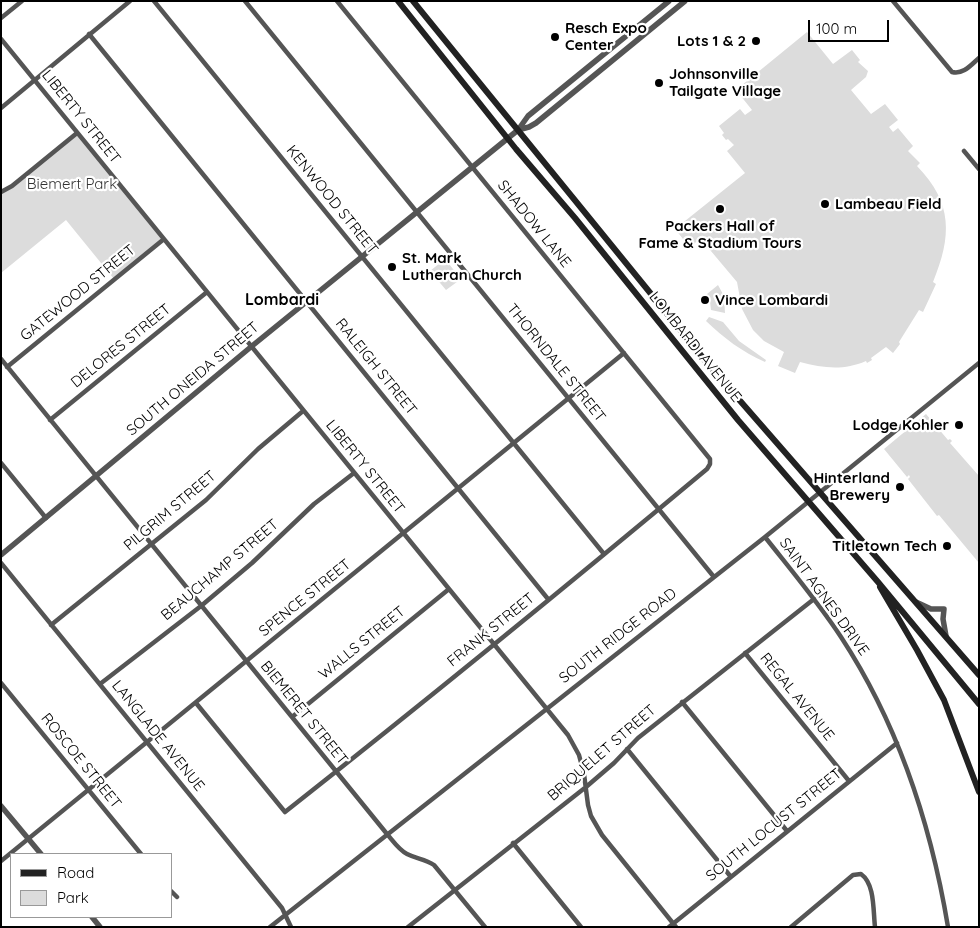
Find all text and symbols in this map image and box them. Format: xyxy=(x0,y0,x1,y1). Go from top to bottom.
scale bar xyxy=(810,10,891,42)
place label: Resch Expo Center xyxy=(565,19,647,54)
text: 100 m xyxy=(816,19,857,38)
marker: Resch Expo Center xyxy=(549,31,561,43)
place label: Lots 1 & 2 xyxy=(677,32,746,50)
marker: Lots 1 & 2 xyxy=(750,35,762,47)
place label: Johnsonville Tailgate Village xyxy=(669,65,781,100)
street label: LIBERTY STREET xyxy=(38,67,124,167)
marker: Johnsonville Tailgate Village xyxy=(653,77,665,89)
street label: KENWOOD STREET xyxy=(282,142,382,258)
park label: Biemert Park xyxy=(27,175,117,193)
street label: SHADOW LANE xyxy=(493,177,575,271)
place label: Lambeau Field xyxy=(835,195,941,213)
marker: Lambeau Field xyxy=(819,198,831,210)
marker: Packers Hall of Fame & Stadium Tours xyxy=(714,203,726,215)
place label: Packers Hall of Fame & Stadium Tours xyxy=(638,217,802,252)
street label: GATEWOOD STREET xyxy=(17,241,139,345)
place label: St. Mark Lutheran Church xyxy=(402,249,522,284)
marker: St. Mark Lutheran Church xyxy=(386,261,398,273)
street label: LOMBARDI AVENUE xyxy=(645,288,745,406)
district label: Lombardi xyxy=(245,290,319,310)
place label: Vince Lombardi xyxy=(715,291,828,309)
marker: Vince Lombardi xyxy=(699,294,711,306)
street label: DELORES STREET xyxy=(67,300,175,392)
street label: THORNDALE STREET xyxy=(503,300,609,426)
street label: RALEIGH STREET xyxy=(332,315,420,419)
street label: SOUTH ONEIDA STREET xyxy=(123,318,263,440)
place label: Lodge Kohler xyxy=(853,416,949,434)
street label: LIBERTY STREET xyxy=(322,417,408,517)
marker: Lodge Kohler xyxy=(953,419,965,431)
street label: PILGRIM STREET xyxy=(120,467,220,555)
place label: Hinterland Brewery xyxy=(813,469,890,504)
marker: Hinterland Brewery xyxy=(894,481,906,493)
street label: BEAUCHAMP STREET xyxy=(158,516,282,624)
street label: SAINT AGNES DRIVE xyxy=(775,535,873,659)
place label: Titletown Tech xyxy=(832,537,937,555)
marker: Titletown Tech xyxy=(941,540,953,552)
street label: SPENCE STREET xyxy=(255,555,355,641)
street label: SOUTH RIDGE ROAD xyxy=(556,585,680,687)
street label: FRANK STREET xyxy=(444,589,538,671)
street label: WALLS STREET xyxy=(315,603,409,683)
street label: REGAL AVENUE xyxy=(756,649,838,745)
street label: BIEMERET STREET xyxy=(257,657,351,769)
street label: LANGLADE AVENUE xyxy=(108,677,208,795)
street label: BRIQUELET STREET xyxy=(544,701,660,805)
street label: ROSCOE STREET xyxy=(37,710,125,812)
street label: SOUTH LOCUST STREET xyxy=(702,765,846,885)
legend xyxy=(10,853,172,918)
text: Road xyxy=(57,863,94,882)
text: Park xyxy=(57,888,89,907)

